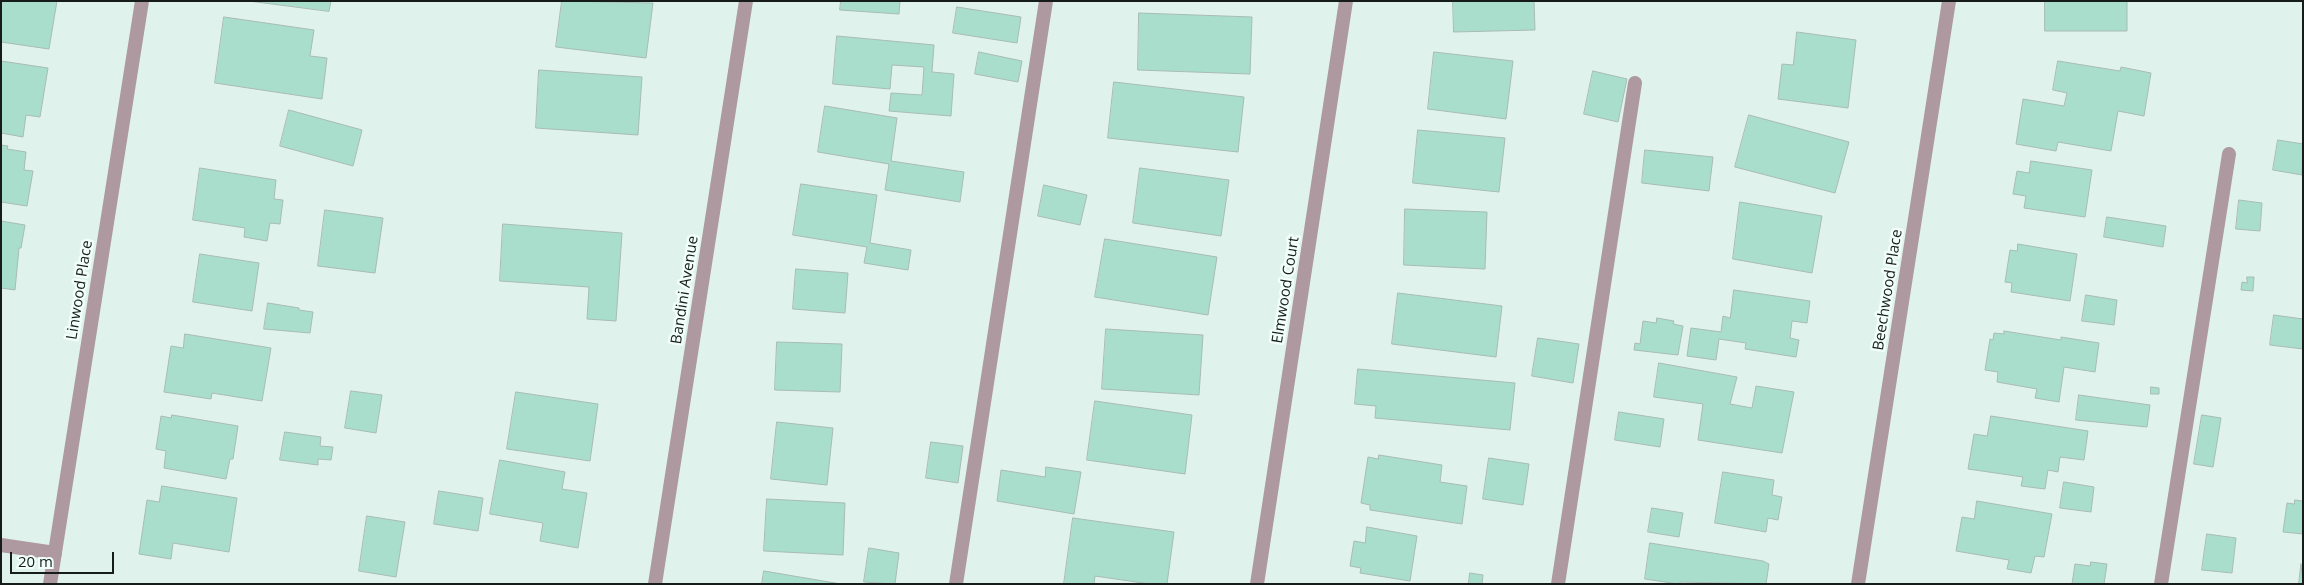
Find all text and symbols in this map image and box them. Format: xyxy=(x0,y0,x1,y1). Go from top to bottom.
street label: Beechwood Place xyxy=(1870,228,1906,352)
street label: Bandini Avenue xyxy=(668,235,702,345)
street label: Elmwood Court xyxy=(1269,235,1303,345)
street label: Linwood Place xyxy=(63,239,97,341)
scale bar xyxy=(12,542,116,574)
text: 20 m xyxy=(18,551,53,571)

